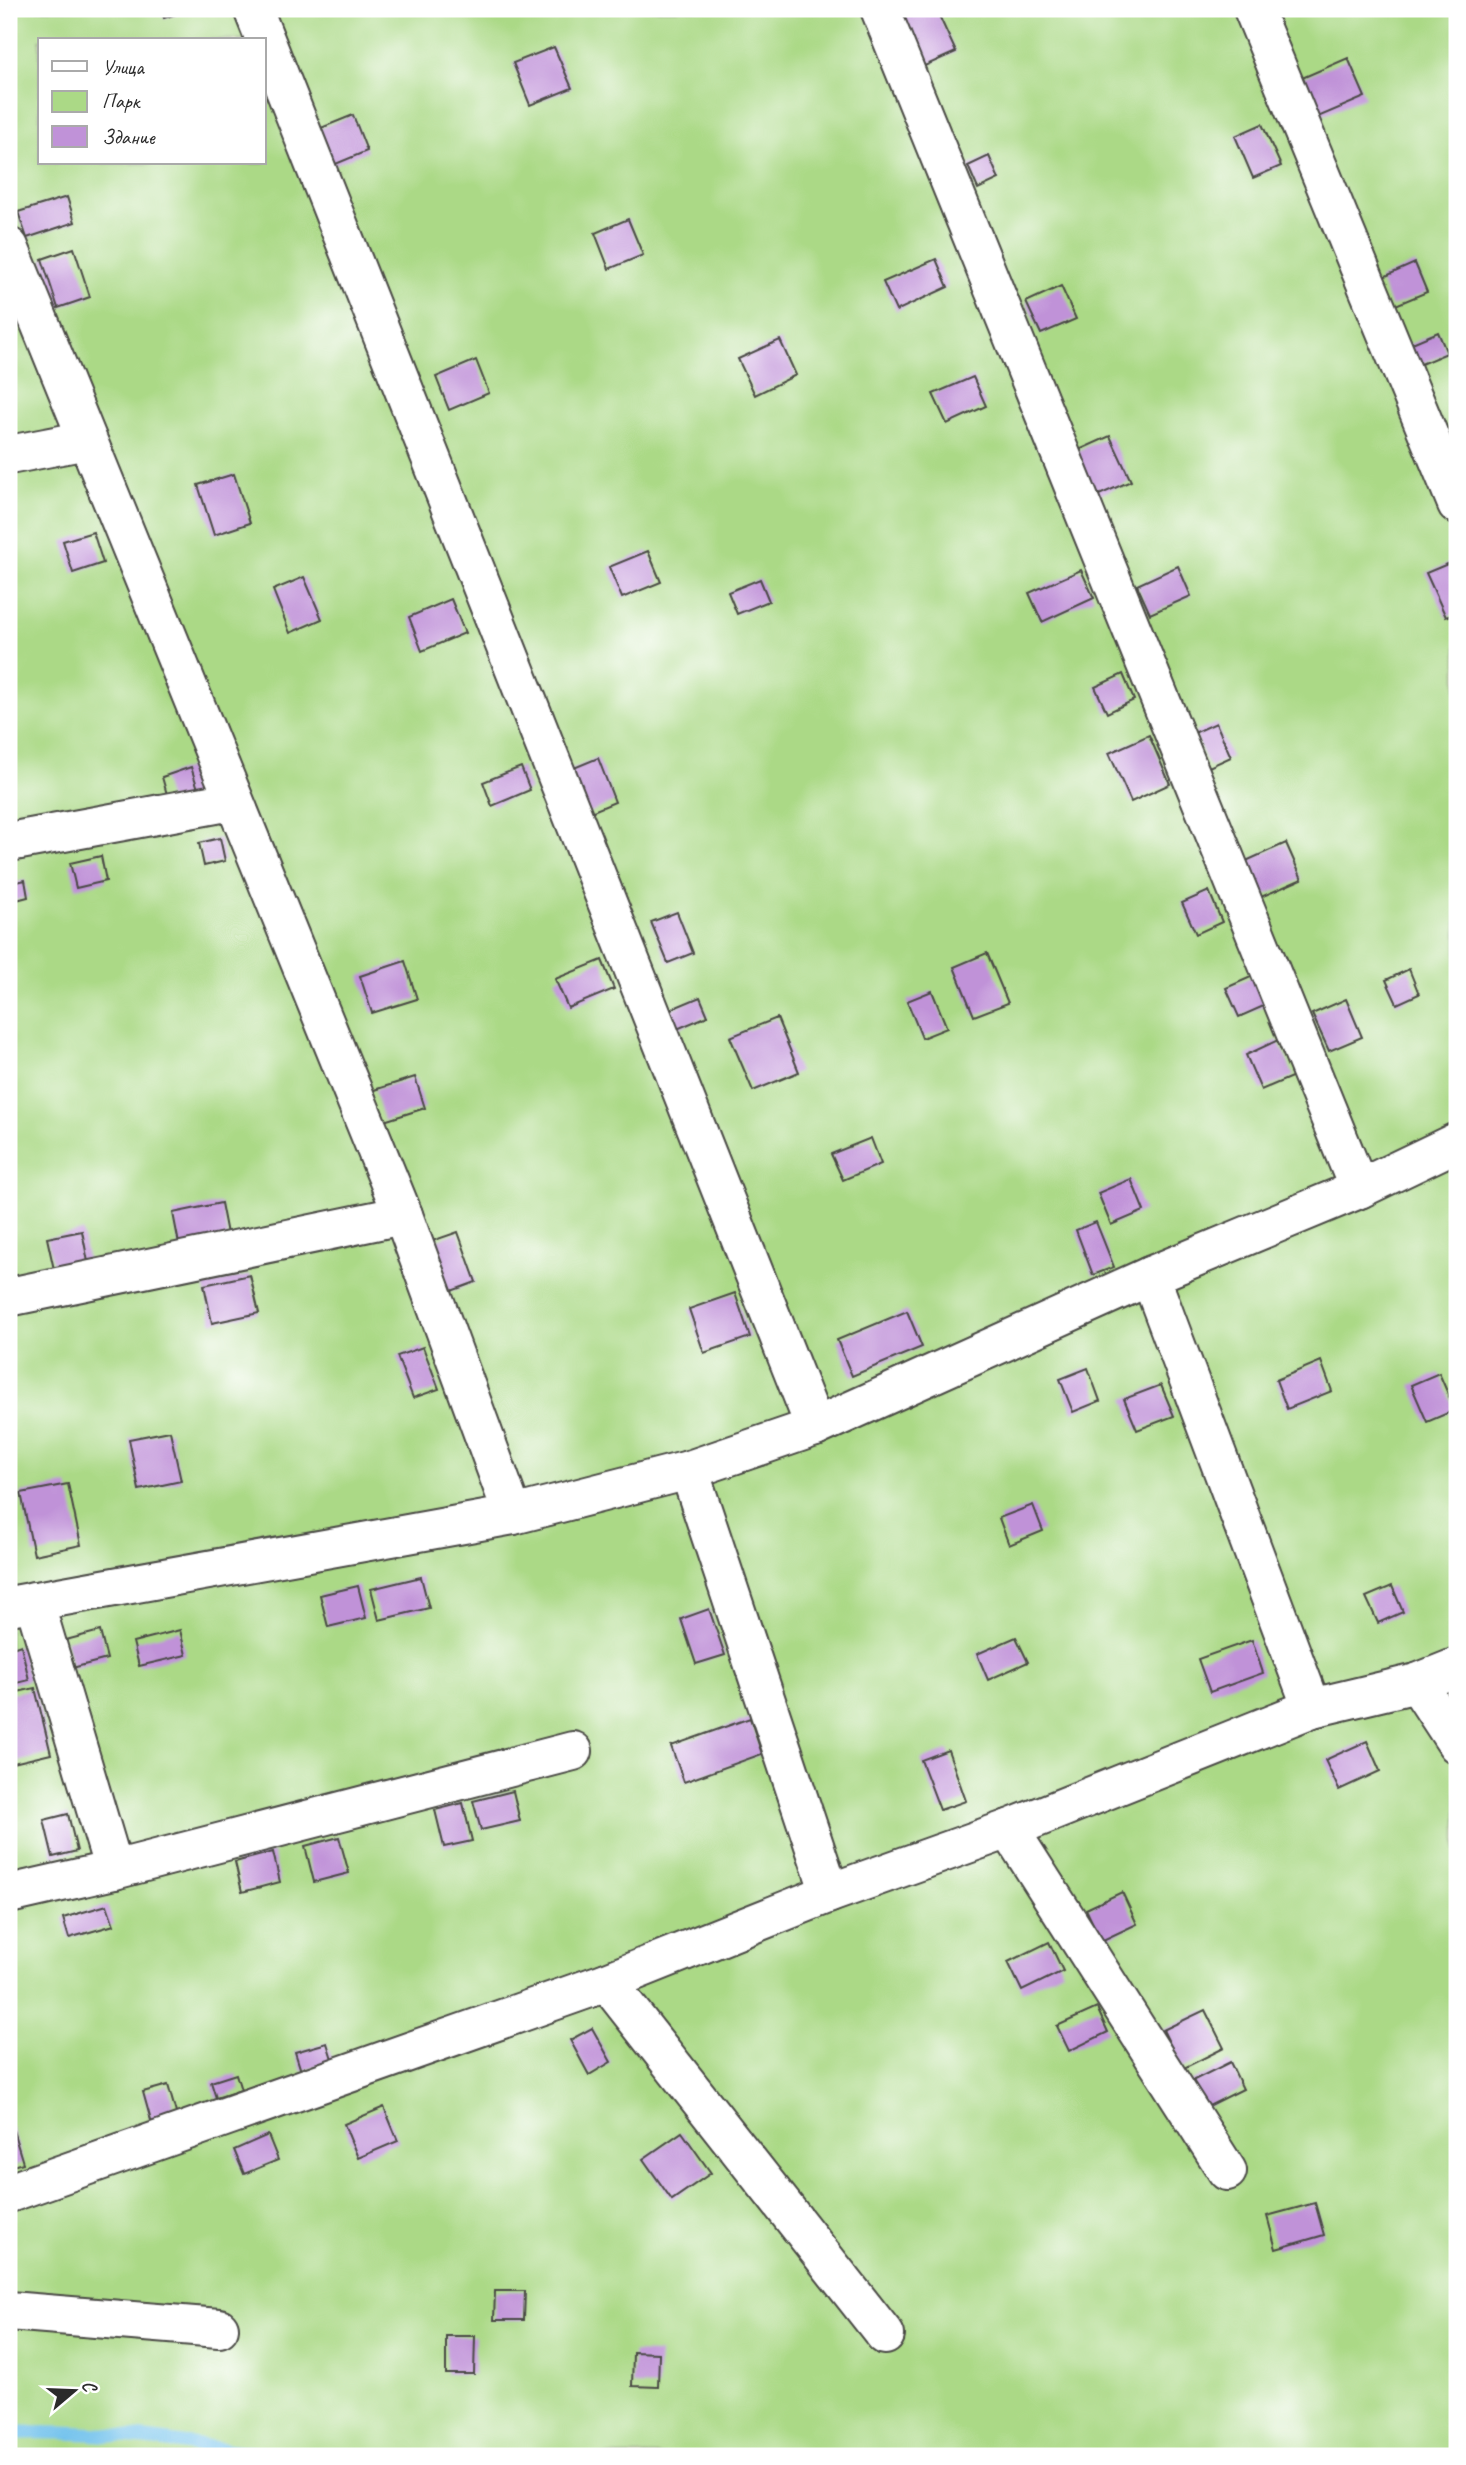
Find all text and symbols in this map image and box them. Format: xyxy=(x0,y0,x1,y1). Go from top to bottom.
legend xyxy=(38,38,266,164)
text: Улица xyxy=(102,54,145,80)
text: Парк xyxy=(102,88,142,114)
text: Здание xyxy=(102,124,156,150)
north arrow xyxy=(38,2356,108,2426)
text: С xyxy=(76,2377,103,2397)

